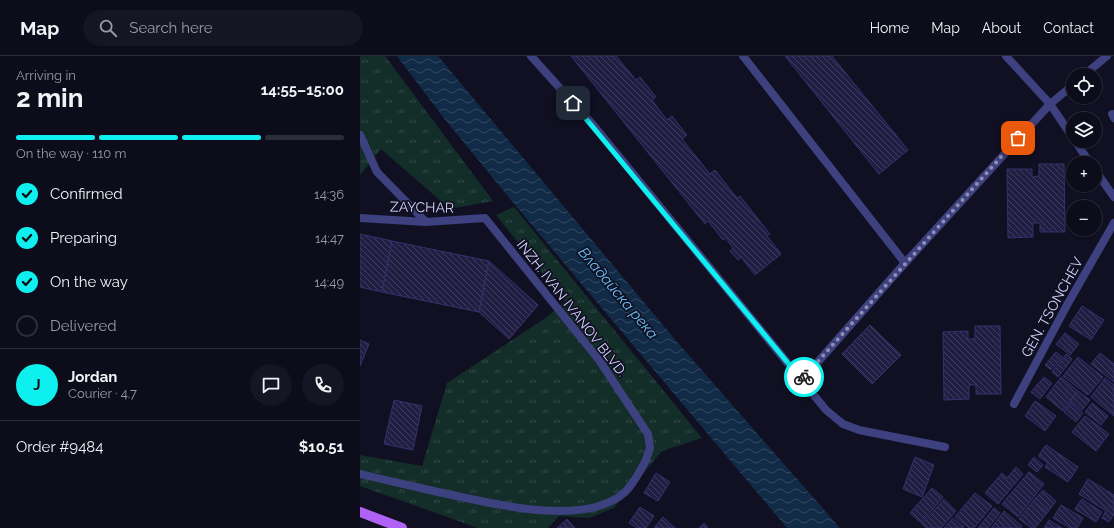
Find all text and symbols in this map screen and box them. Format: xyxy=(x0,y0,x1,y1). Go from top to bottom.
search box xyxy=(83,10,363,46)
text: Map xyxy=(20,17,59,39)
icon: search xyxy=(97,17,119,39)
text: Search here xyxy=(129,19,213,37)
text: Home xyxy=(870,20,909,36)
text: Map xyxy=(931,20,960,36)
text: About xyxy=(982,20,1021,36)
text: Contact xyxy=(1043,20,1094,36)
text: Arriving in xyxy=(16,68,76,83)
map controls xyxy=(1066,68,1102,236)
button: locate xyxy=(1066,68,1102,104)
text: 14:55–15:00 xyxy=(261,81,344,99)
text: 2 min xyxy=(16,83,83,113)
pin xyxy=(556,86,590,120)
icon: home xyxy=(562,92,584,114)
button: layers xyxy=(1066,112,1102,148)
pin xyxy=(1001,121,1035,155)
icon: bag xyxy=(1007,127,1029,149)
text: On the way · 110 m xyxy=(16,146,127,161)
button: + xyxy=(1066,156,1102,192)
icon: check xyxy=(16,183,38,205)
text: Confirmed xyxy=(50,185,123,203)
text: 14:36 xyxy=(314,187,344,202)
street label: ZAYCHAR xyxy=(390,198,454,216)
button: − xyxy=(1066,200,1102,236)
icon: check xyxy=(16,227,38,249)
text: Preparing xyxy=(50,229,117,247)
text: 14:47 xyxy=(315,231,344,246)
street label: INZH. IVAN IVANOV BLVD. xyxy=(514,237,630,379)
water label: Владайска река xyxy=(574,243,662,343)
street label: GEN. TSONCHEV xyxy=(1018,254,1086,360)
icon: check xyxy=(16,271,38,293)
text: On the way xyxy=(50,273,128,291)
text: 14:49 xyxy=(314,275,344,290)
text: Delivered xyxy=(50,317,117,335)
courier xyxy=(784,357,824,397)
button: chat xyxy=(250,364,292,406)
button: phone xyxy=(302,364,344,406)
icon: bike xyxy=(793,366,815,388)
text: Jordan xyxy=(68,368,117,386)
text: J xyxy=(33,376,41,394)
text: Courier · 4.7 xyxy=(68,386,137,401)
text: Order #9484 xyxy=(16,438,103,456)
text: $10.51 xyxy=(299,438,344,456)

